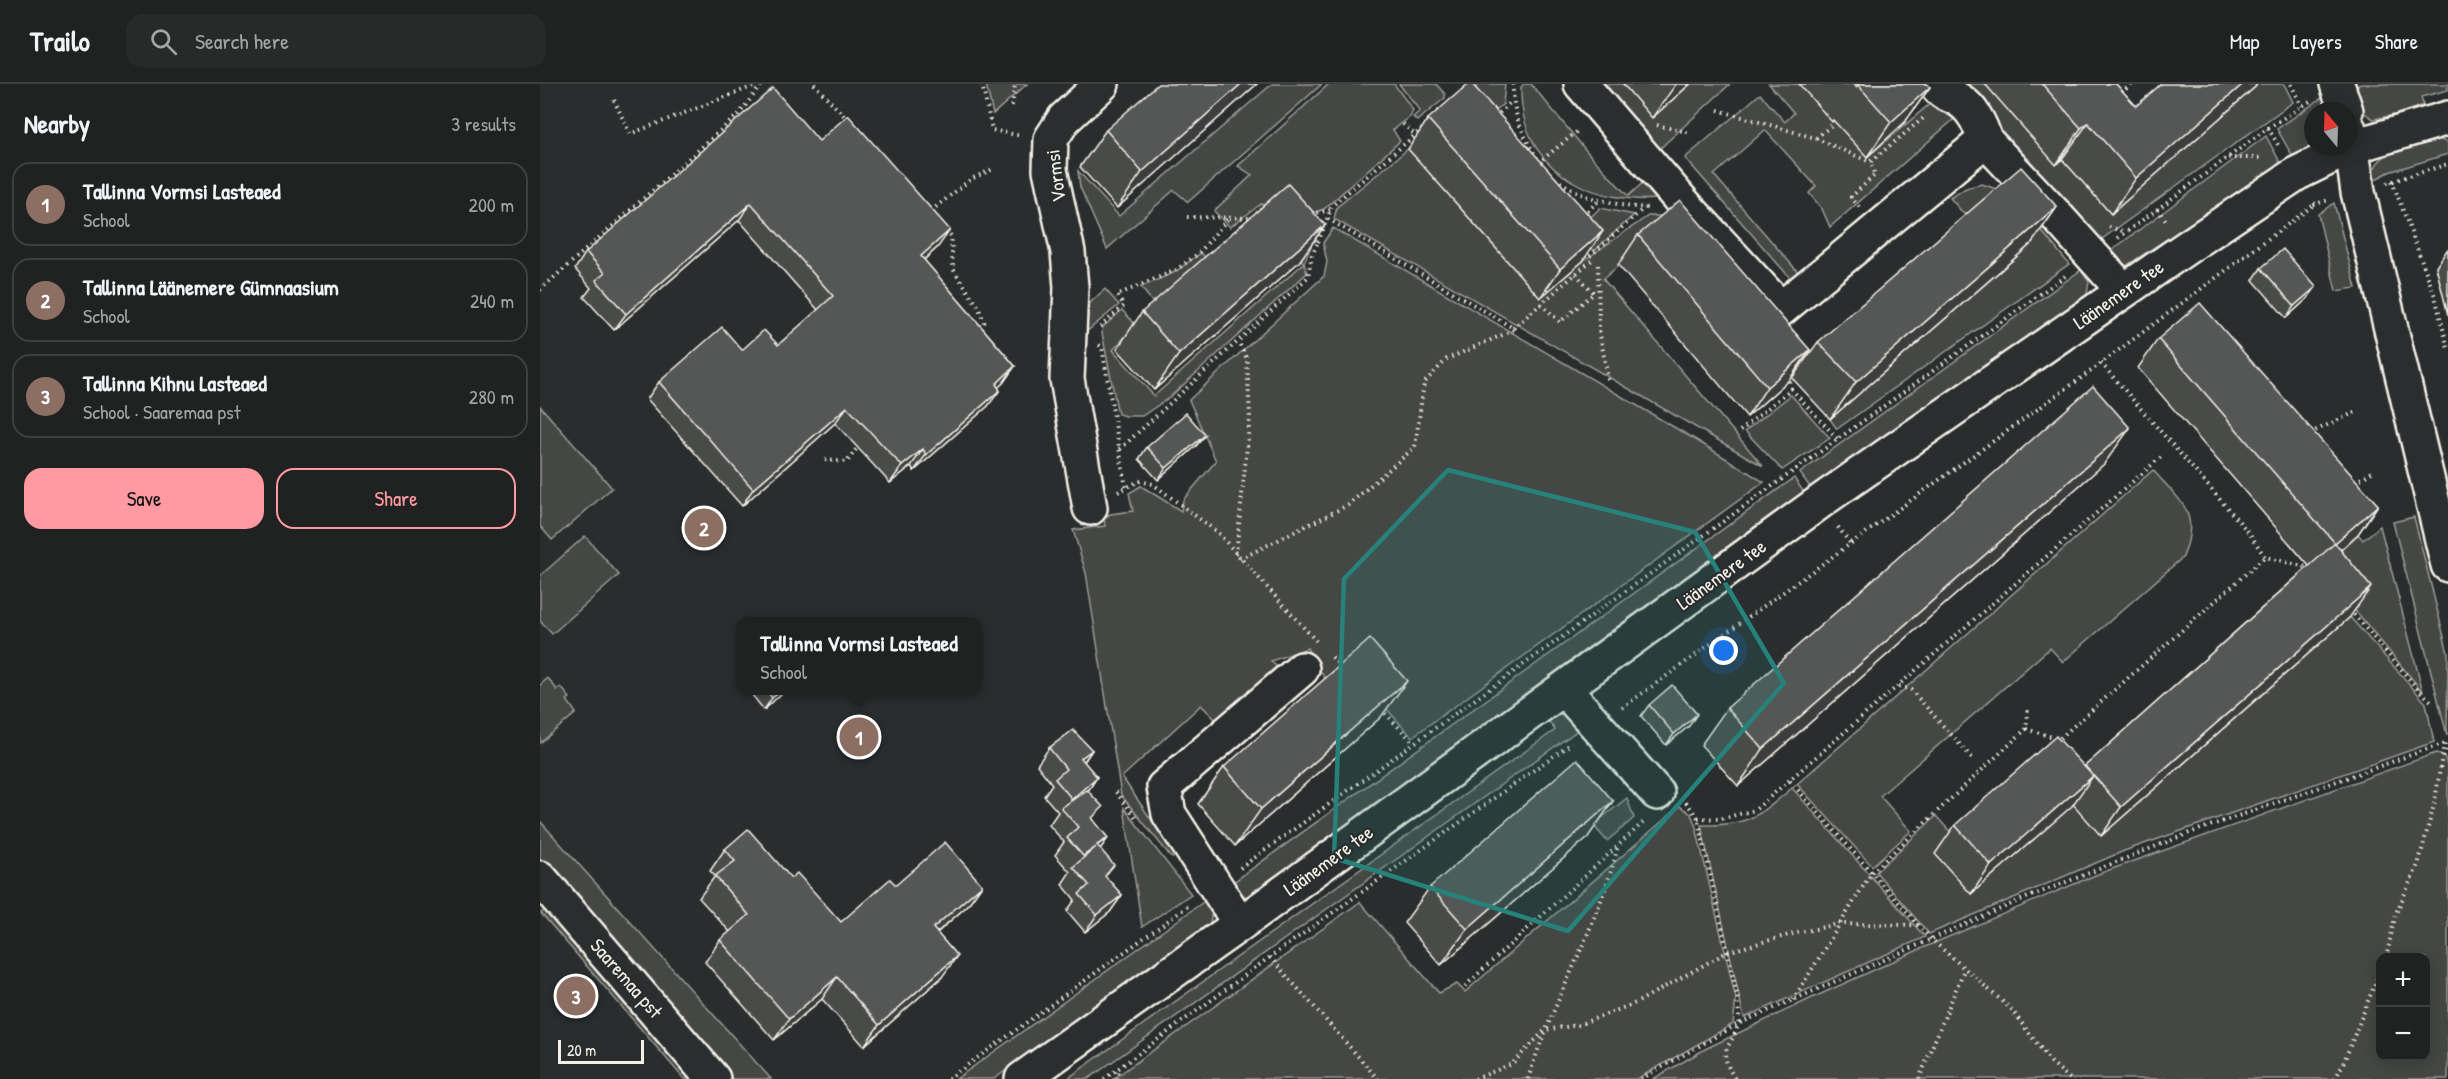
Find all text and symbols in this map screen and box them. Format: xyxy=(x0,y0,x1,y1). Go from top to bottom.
search box xyxy=(126,14,546,68)
text: Trailo xyxy=(30,22,90,60)
icon: search xyxy=(147,25,180,58)
text: Search here xyxy=(195,26,289,56)
text: Map xyxy=(2230,27,2259,56)
text: Layers xyxy=(2292,27,2342,56)
text: Share xyxy=(2375,27,2418,56)
north arrow xyxy=(2304,102,2358,156)
text: Nearby xyxy=(24,106,90,141)
text: 3 results xyxy=(451,110,516,137)
street label: Vormsi xyxy=(1038,148,1072,204)
text: Tallinna Vormsi Lasteaed xyxy=(83,176,281,206)
text: 1 xyxy=(42,191,49,218)
text: 200 m xyxy=(469,191,514,218)
text: School xyxy=(83,206,130,233)
street label: Läänemere tee xyxy=(2067,253,2169,335)
text: Tallinna Läänemere Gümnaasium xyxy=(83,272,339,302)
text: 2 xyxy=(41,287,50,314)
text: 240 m xyxy=(470,287,514,314)
text: School xyxy=(83,302,130,329)
text: Tallinna Kihnu Lasteaed xyxy=(83,368,267,398)
text: 3 xyxy=(41,383,50,410)
text: 280 m xyxy=(469,383,514,410)
text: School · Saaremaa pst xyxy=(83,398,241,425)
button: Save xyxy=(24,468,264,529)
button: Share xyxy=(276,468,516,529)
pin: 2 xyxy=(684,506,724,550)
street label: Läänemere tee xyxy=(1671,532,1771,616)
popup xyxy=(736,617,982,695)
text: Tallinna Vormsi Lasteaed xyxy=(760,628,958,658)
your location xyxy=(1709,636,1738,665)
text: School xyxy=(760,658,807,685)
pin: 1 xyxy=(840,714,878,760)
street label: Läänemere tee xyxy=(1278,818,1378,902)
street label: Saaremaa pst xyxy=(585,932,670,1025)
map controls xyxy=(2376,953,2430,1061)
button: + xyxy=(2376,953,2430,1007)
pin: 3 xyxy=(556,974,596,1018)
button: − xyxy=(2376,1007,2430,1061)
scale bar xyxy=(558,1037,644,1064)
text: 20 m xyxy=(567,1039,596,1061)

